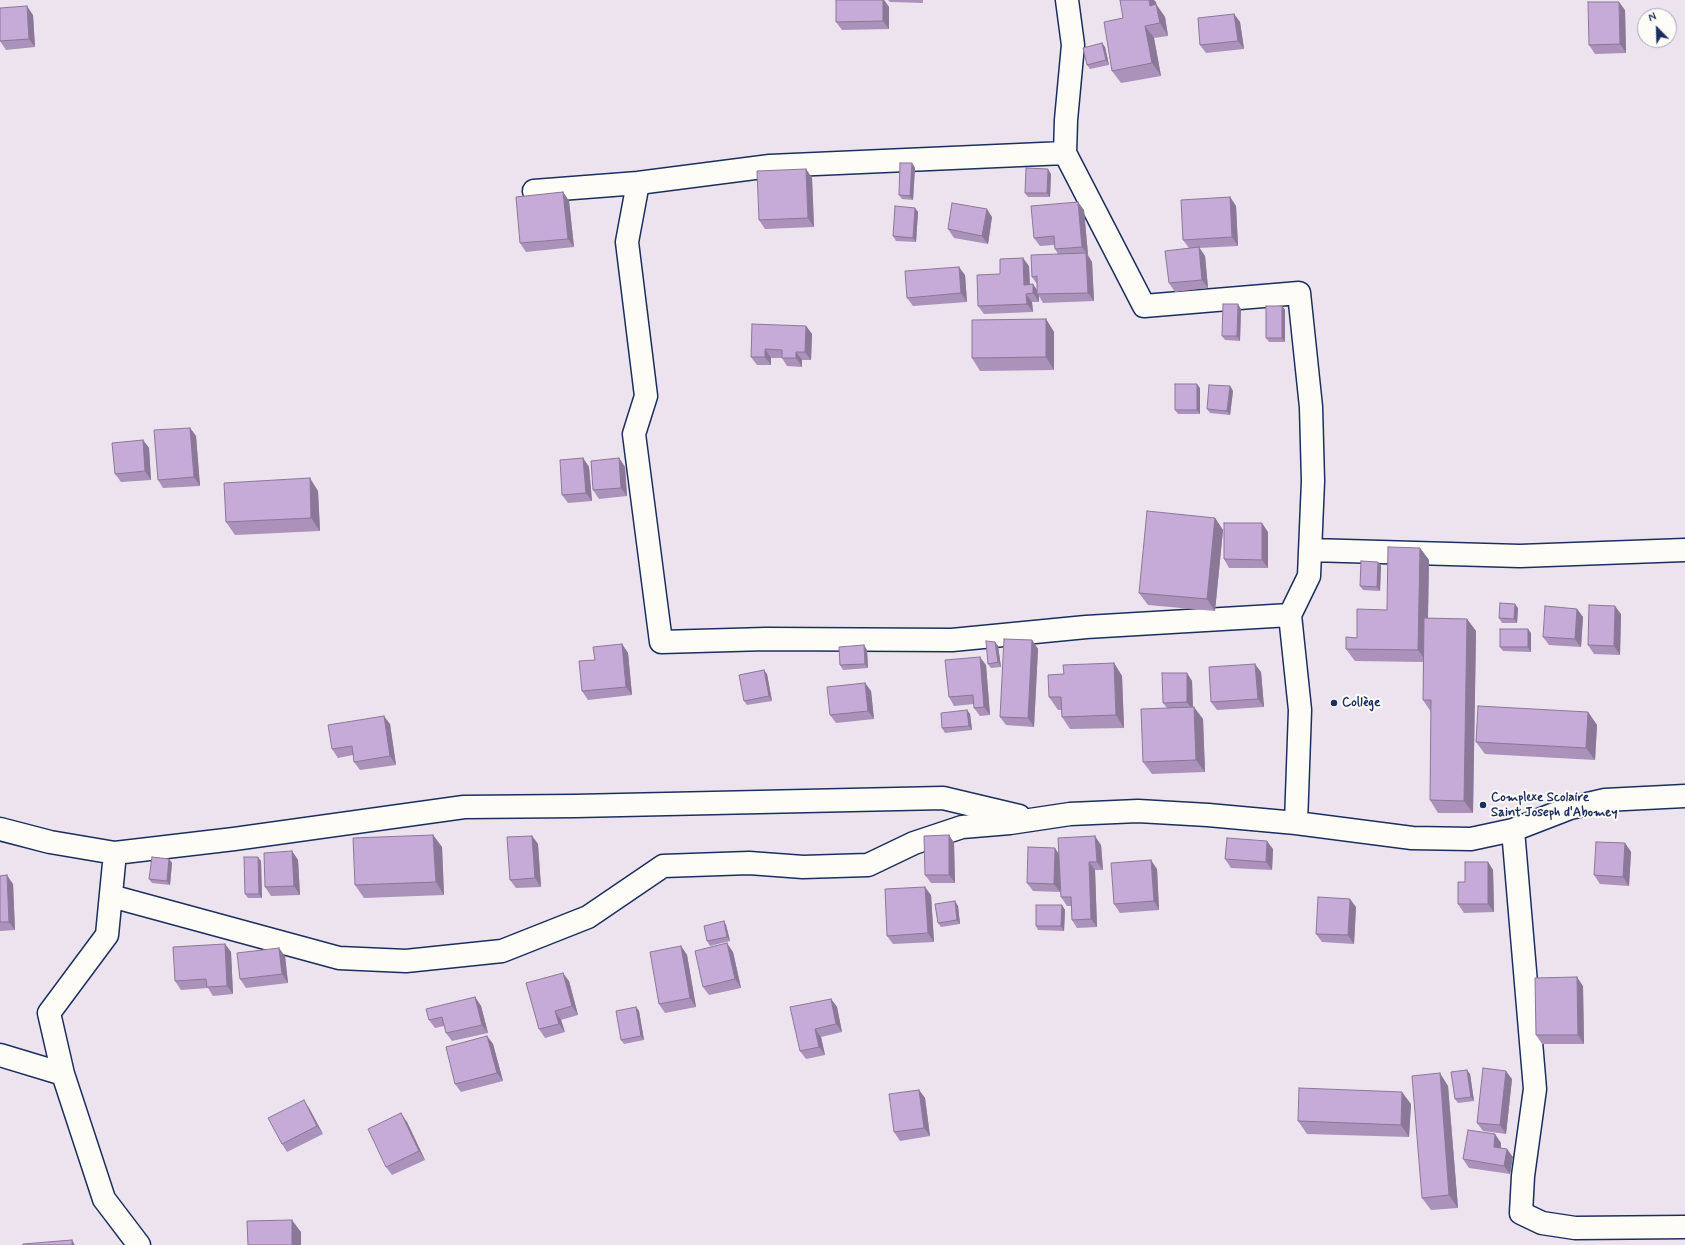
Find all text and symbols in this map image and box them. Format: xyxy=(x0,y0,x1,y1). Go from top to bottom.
north arrow xyxy=(1637,8,1677,48)
text: N xyxy=(1647,10,1659,26)
place label: Collège xyxy=(1342,695,1380,711)
marker: Collège xyxy=(1329,698,1339,708)
place label: Complexe Scolaire Saint Joseph d'Abomey xyxy=(1491,790,1617,821)
marker: Complexe Scolaire Saint Joseph d'Abomey xyxy=(1478,800,1488,810)

